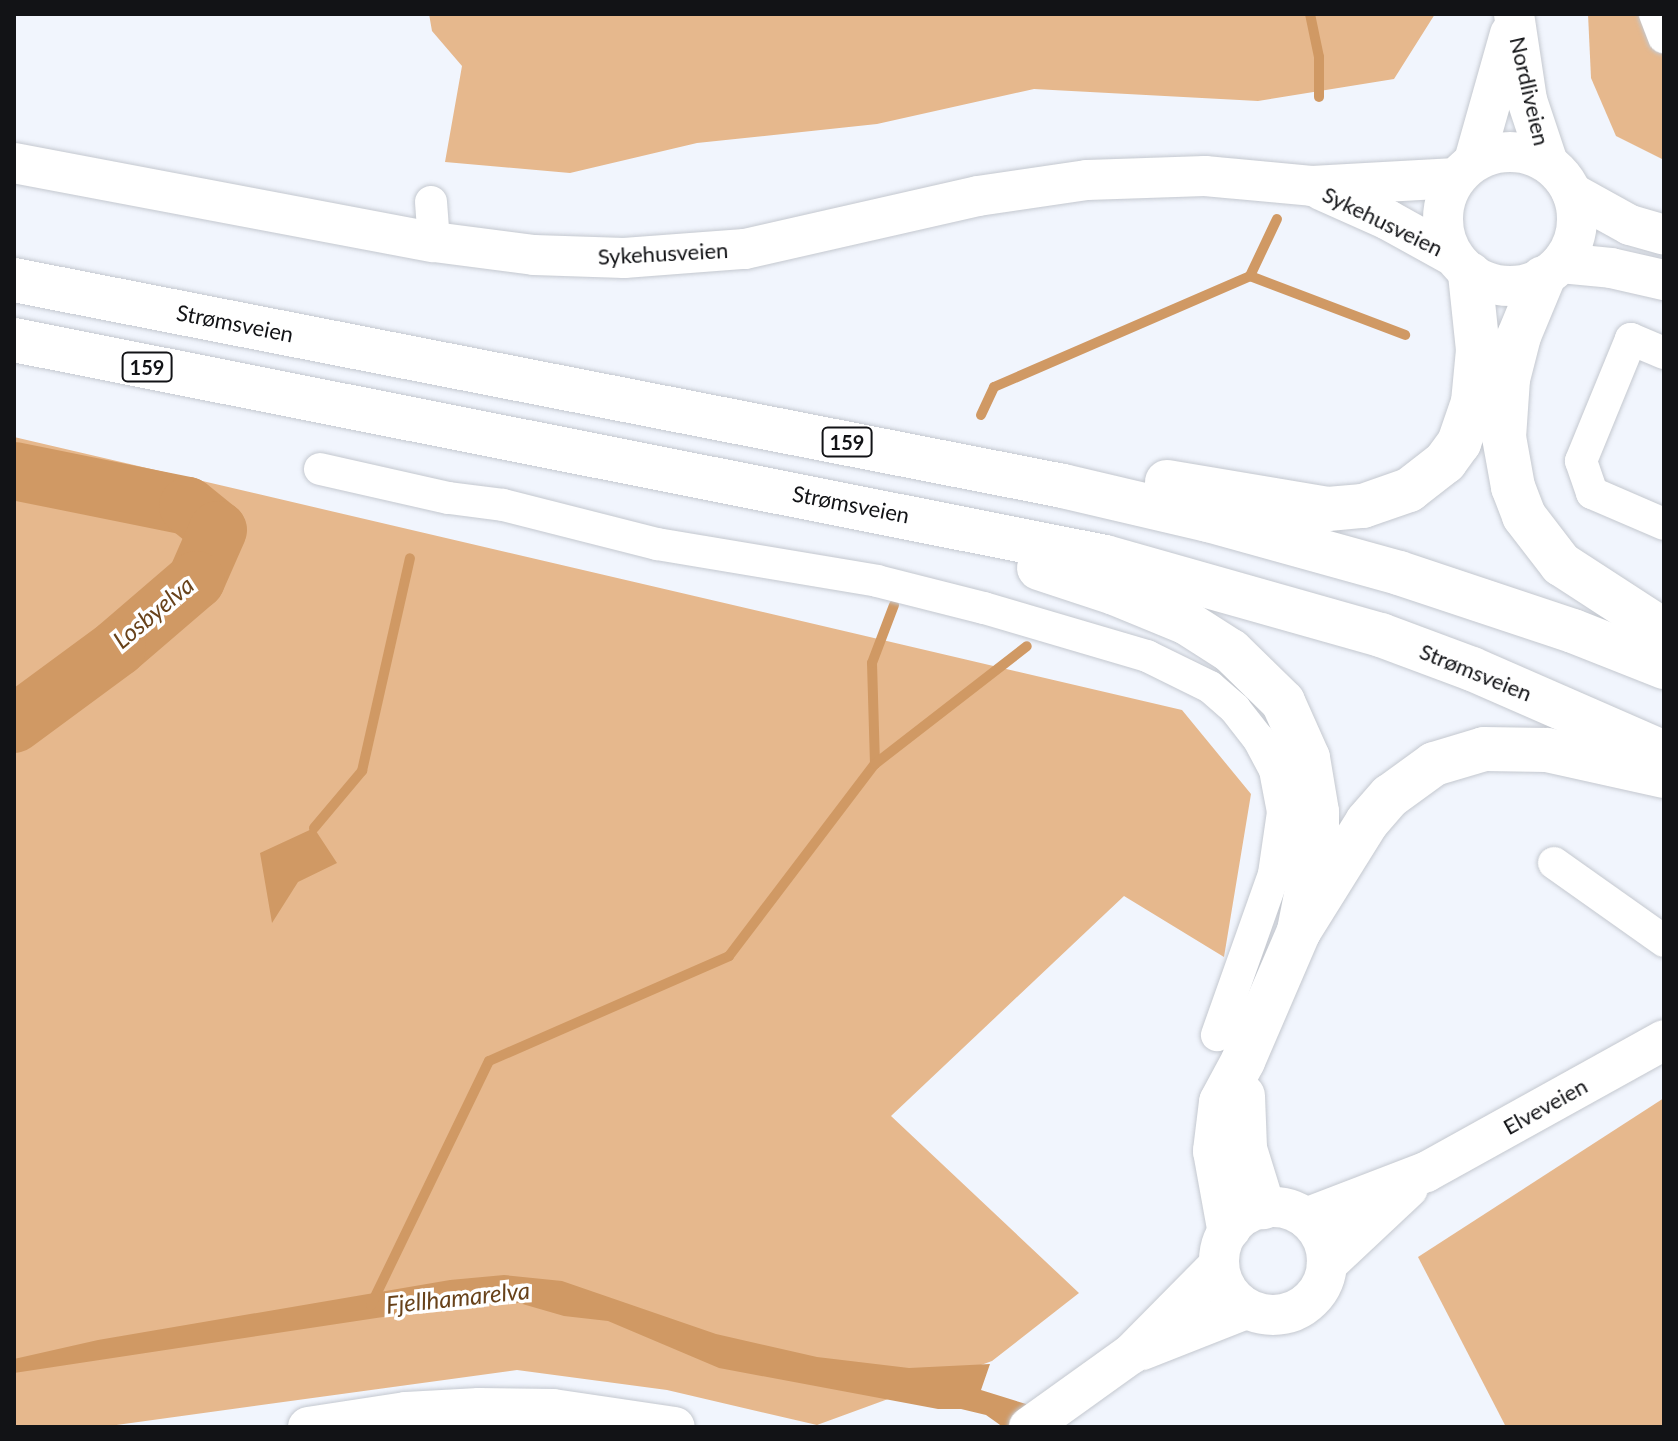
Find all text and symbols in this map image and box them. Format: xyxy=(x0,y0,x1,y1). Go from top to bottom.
street label: Nordliveien xyxy=(1505,34,1555,148)
street label: Sykehusveien xyxy=(1319,181,1447,261)
street label: Sykehusveien xyxy=(597,236,729,270)
street label: Strømsveien xyxy=(174,299,296,347)
road number: 159 xyxy=(121,351,173,383)
road number: 159 xyxy=(821,426,873,458)
street label: Strømsveien xyxy=(790,480,912,528)
water label: Losbyelva xyxy=(107,570,199,654)
street label: Strømsveien xyxy=(1416,638,1536,706)
street label: Elveveien xyxy=(1498,1072,1592,1140)
water label: Fjellhamarelva xyxy=(385,1275,531,1319)

